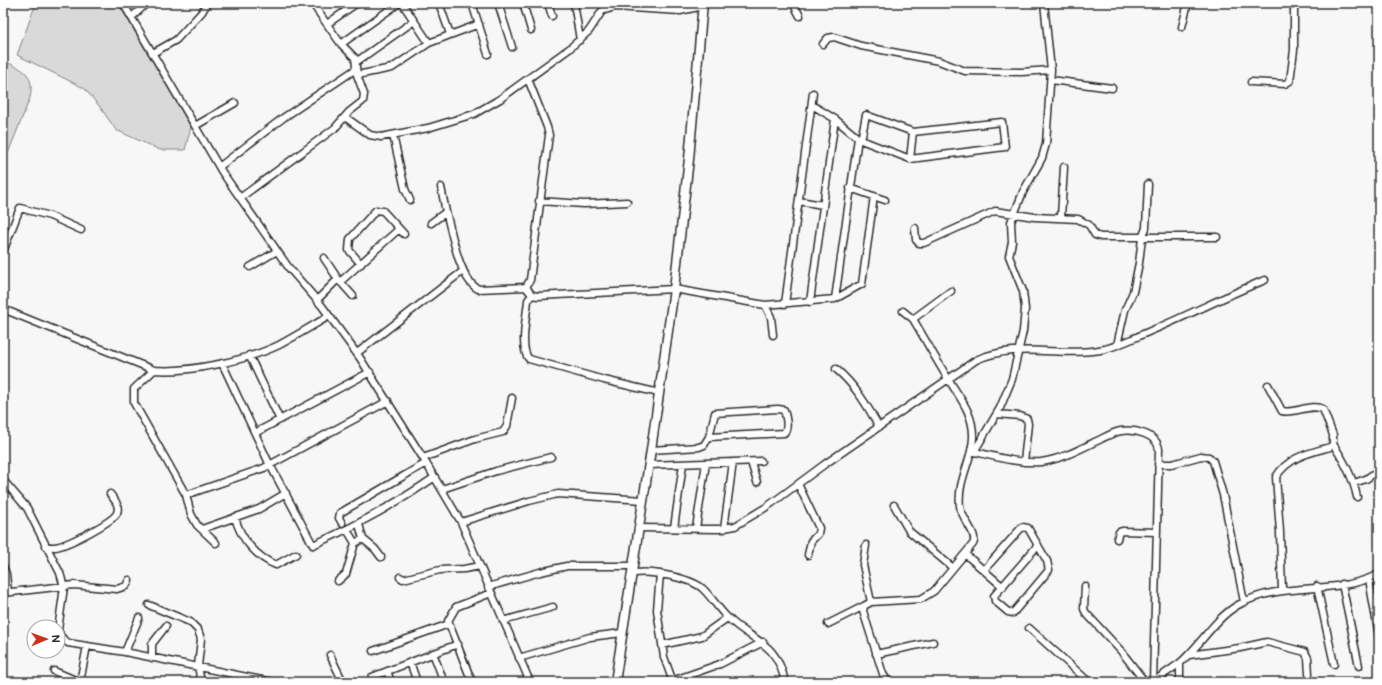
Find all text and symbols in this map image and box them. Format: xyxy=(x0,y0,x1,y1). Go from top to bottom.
north arrow xyxy=(26,619,66,659)
text: N xyxy=(49,634,62,643)

